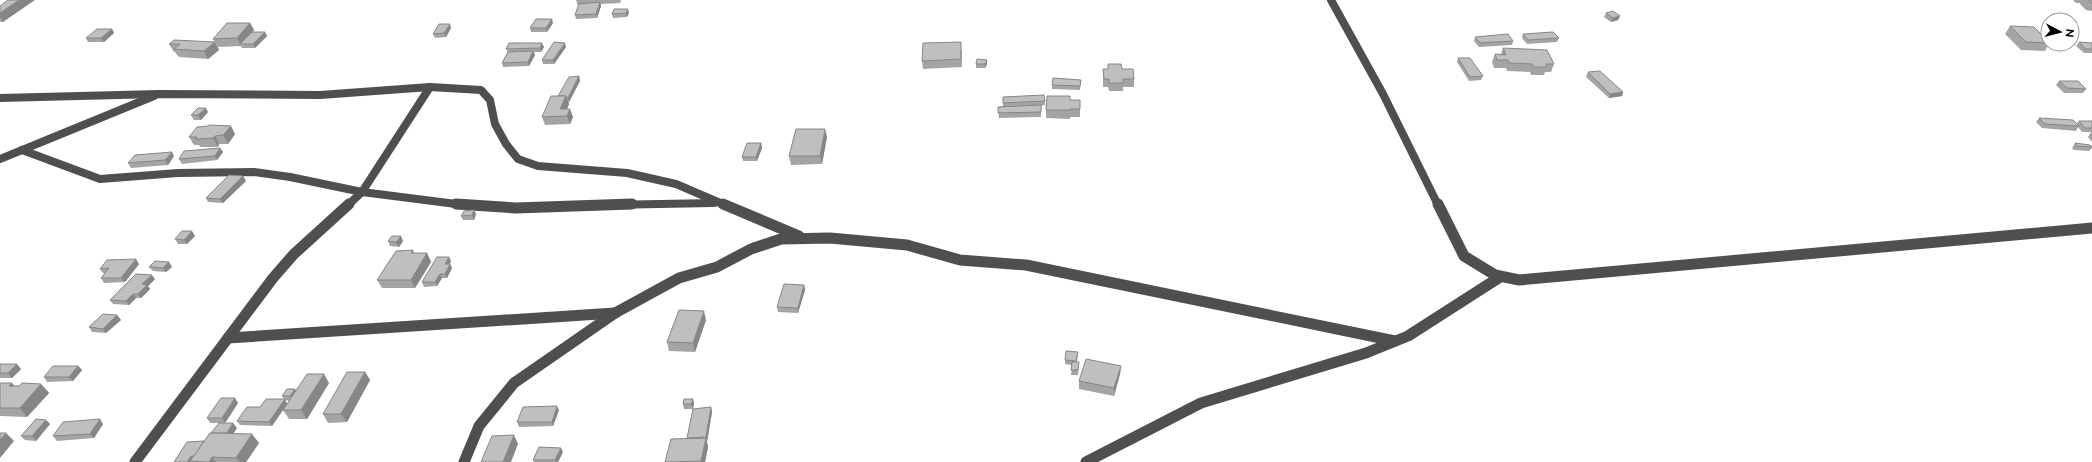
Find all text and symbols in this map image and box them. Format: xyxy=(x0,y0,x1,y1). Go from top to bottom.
north arrow xyxy=(2040,12,2080,52)
text: N xyxy=(2062,28,2076,38)

